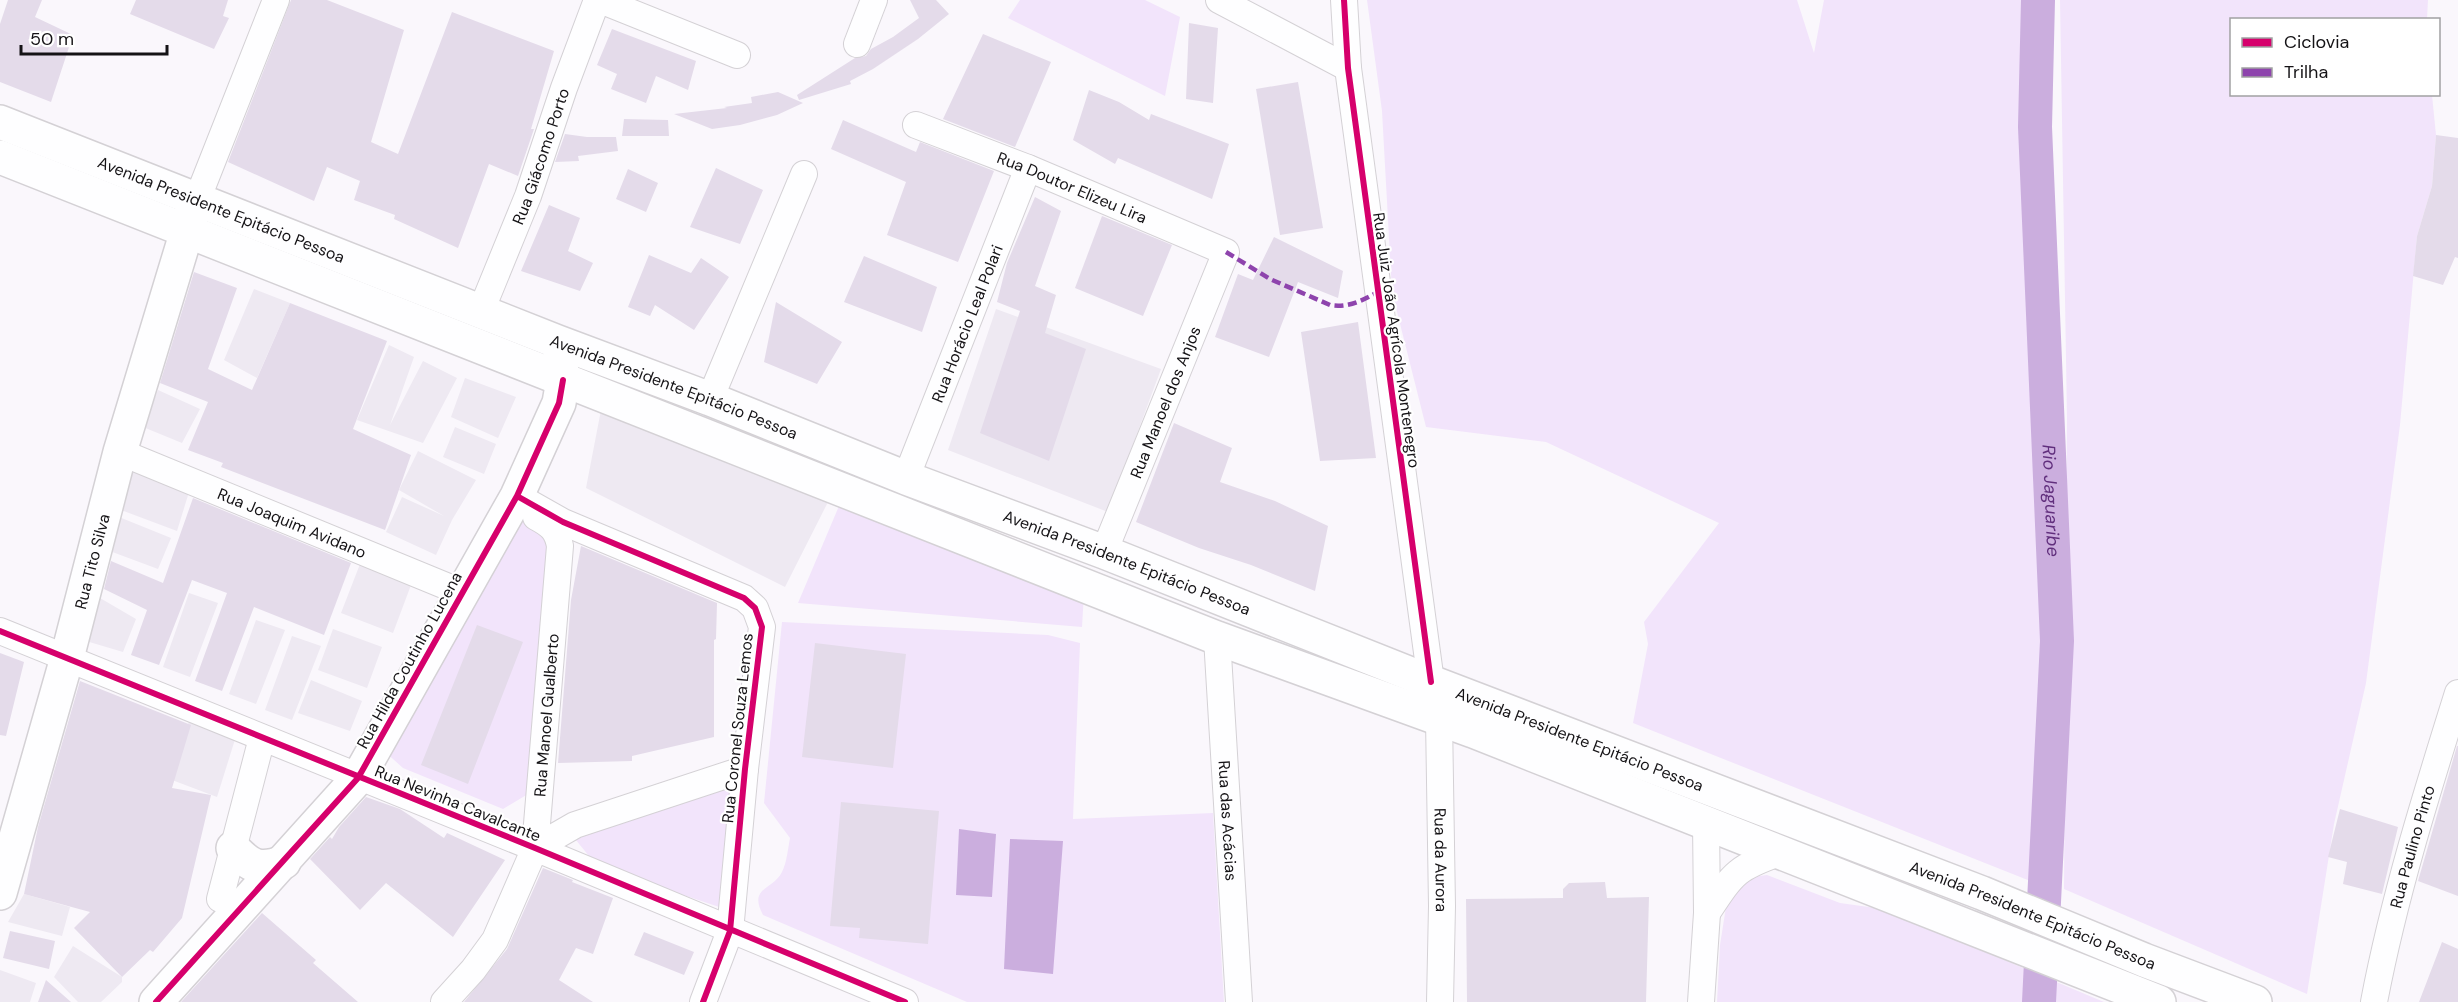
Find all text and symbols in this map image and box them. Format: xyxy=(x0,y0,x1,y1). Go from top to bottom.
scale bar xyxy=(21,18,166,56)
legend xyxy=(2230,18,2440,96)
text: 50 m xyxy=(30,27,74,51)
text: Ciclovia xyxy=(2284,30,2349,54)
text: Trilha xyxy=(2284,60,2328,84)
street label: Rua Giácomo Porto xyxy=(508,85,574,228)
street label: Rua Doutor Elizeu Lira xyxy=(994,147,1150,228)
street label: Avenida Presidente Epitácio Pessoa xyxy=(95,152,348,268)
street label: Rua Juiz João Agrícola Montenegro xyxy=(1368,211,1425,469)
street label: Rua Horácio Leal Polari xyxy=(927,242,1008,406)
street label: Rua Manoel dos Anjos xyxy=(1125,323,1206,481)
street label: Avenida Presidente Epitácio Pessoa xyxy=(547,330,801,444)
water label: Rio Jaguaribe xyxy=(2037,444,2065,557)
street label: Rua Joaquim Avidano xyxy=(214,483,369,563)
street label: Avenida Presidente Epitácio Pessoa xyxy=(1000,505,1254,620)
street label: Rua Tito Silva xyxy=(70,512,115,612)
street label: Rua Hilda Coutinho Lucena xyxy=(352,568,467,752)
street label: Rua Coronel Souza Lemos xyxy=(717,632,758,824)
street label: Rua Manoel Gualberto xyxy=(529,633,564,798)
street label: Avenida Presidente Epitácio Pessoa xyxy=(1453,682,1706,796)
street label: Rua Nevinha Cavalcante xyxy=(372,760,544,846)
street label: Rua das Acácias xyxy=(1213,760,1242,882)
street label: Rua Paulino Pinto xyxy=(2385,783,2440,910)
street label: Rua da Aurora xyxy=(1429,808,1452,912)
street label: Avenida Presidente Epitácio Pessoa xyxy=(1907,856,2159,974)

